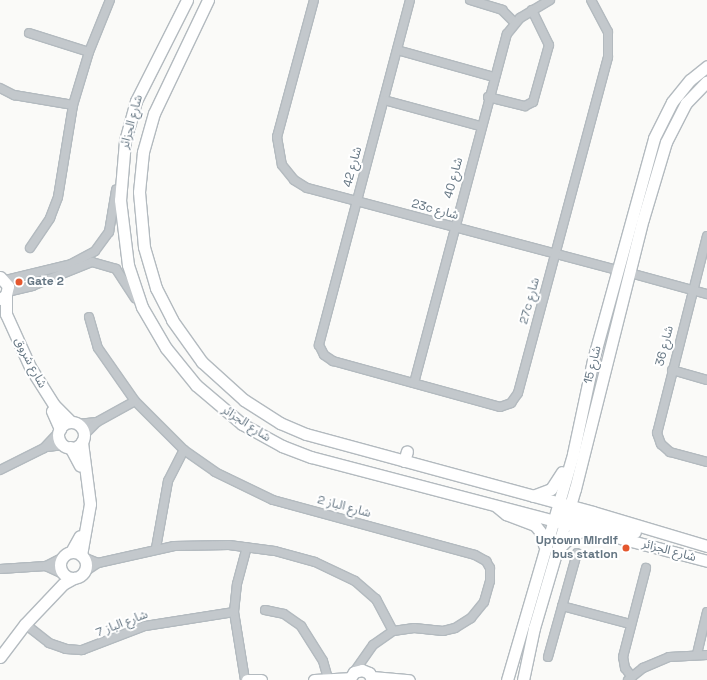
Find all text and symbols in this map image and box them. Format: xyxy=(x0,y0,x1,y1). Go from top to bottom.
street label: شارع الجزائر xyxy=(118,93,146,151)
street label: شارع 42 xyxy=(341,145,365,189)
street label: شارع 40 xyxy=(442,156,466,200)
street label: 23c شارع xyxy=(410,197,460,223)
place label: Gate 2 xyxy=(27,275,64,289)
street label: 27c شارع xyxy=(517,276,543,326)
marker: Gate 2 xyxy=(14,277,24,287)
street label: شارع 36 xyxy=(653,324,677,368)
street label: شارع شروق xyxy=(11,335,49,391)
street label: شارع 15 xyxy=(581,344,605,386)
street label: شارع الجزائر xyxy=(219,403,273,445)
street label: شارع الباز 2 xyxy=(316,493,372,521)
place label: Uptown Mirdif bus station xyxy=(536,534,618,562)
street label: شارع الجزائر xyxy=(640,537,698,565)
marker: Uptown Mirdif bus station xyxy=(621,543,631,553)
street label: شارع الباز 7 xyxy=(94,608,150,640)

